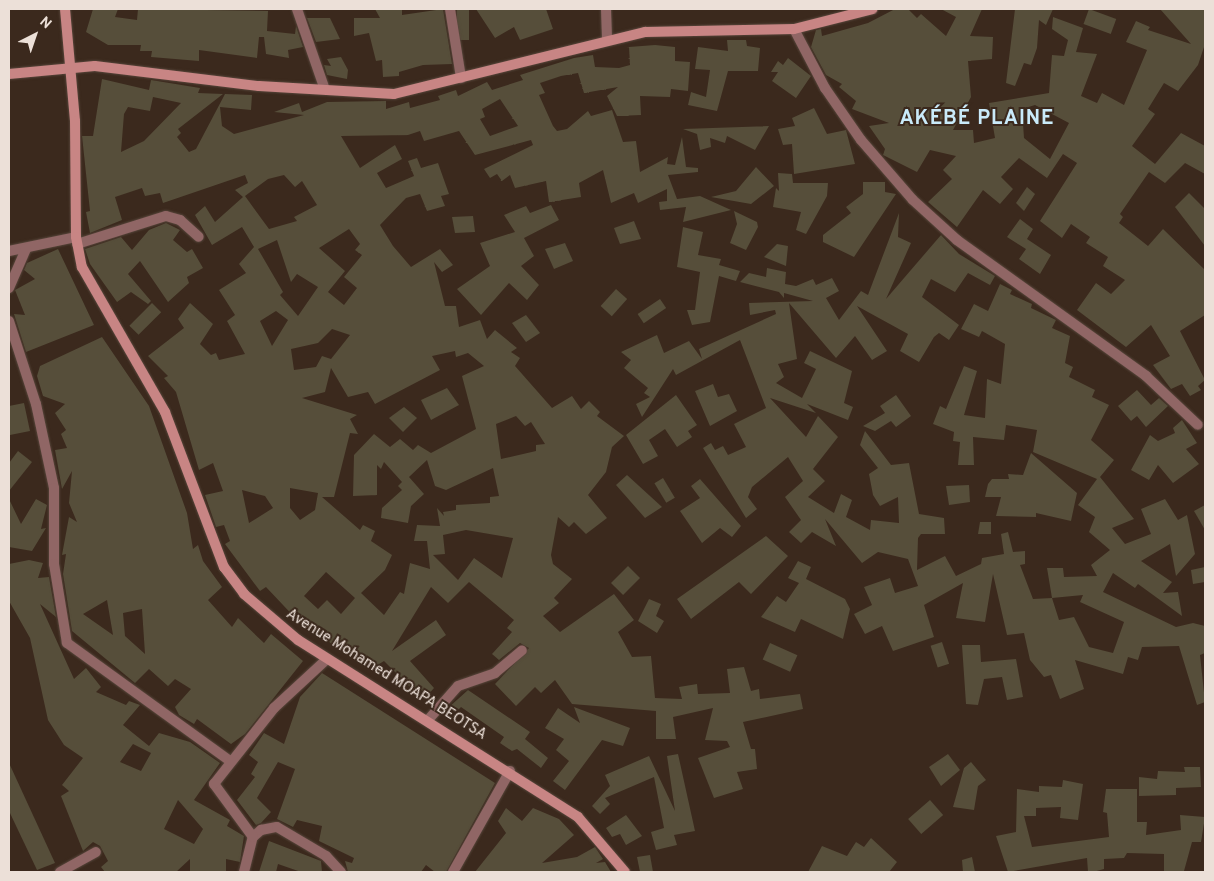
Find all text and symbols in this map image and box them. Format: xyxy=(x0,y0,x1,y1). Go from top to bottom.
north arrow xyxy=(10,10,60,60)
text: N xyxy=(36,14,55,33)
district label: AKÉBÉ PLAINE xyxy=(898,107,1056,131)
street label: Avenue Mohamed MOAPA BEOTSA xyxy=(282,605,490,745)

